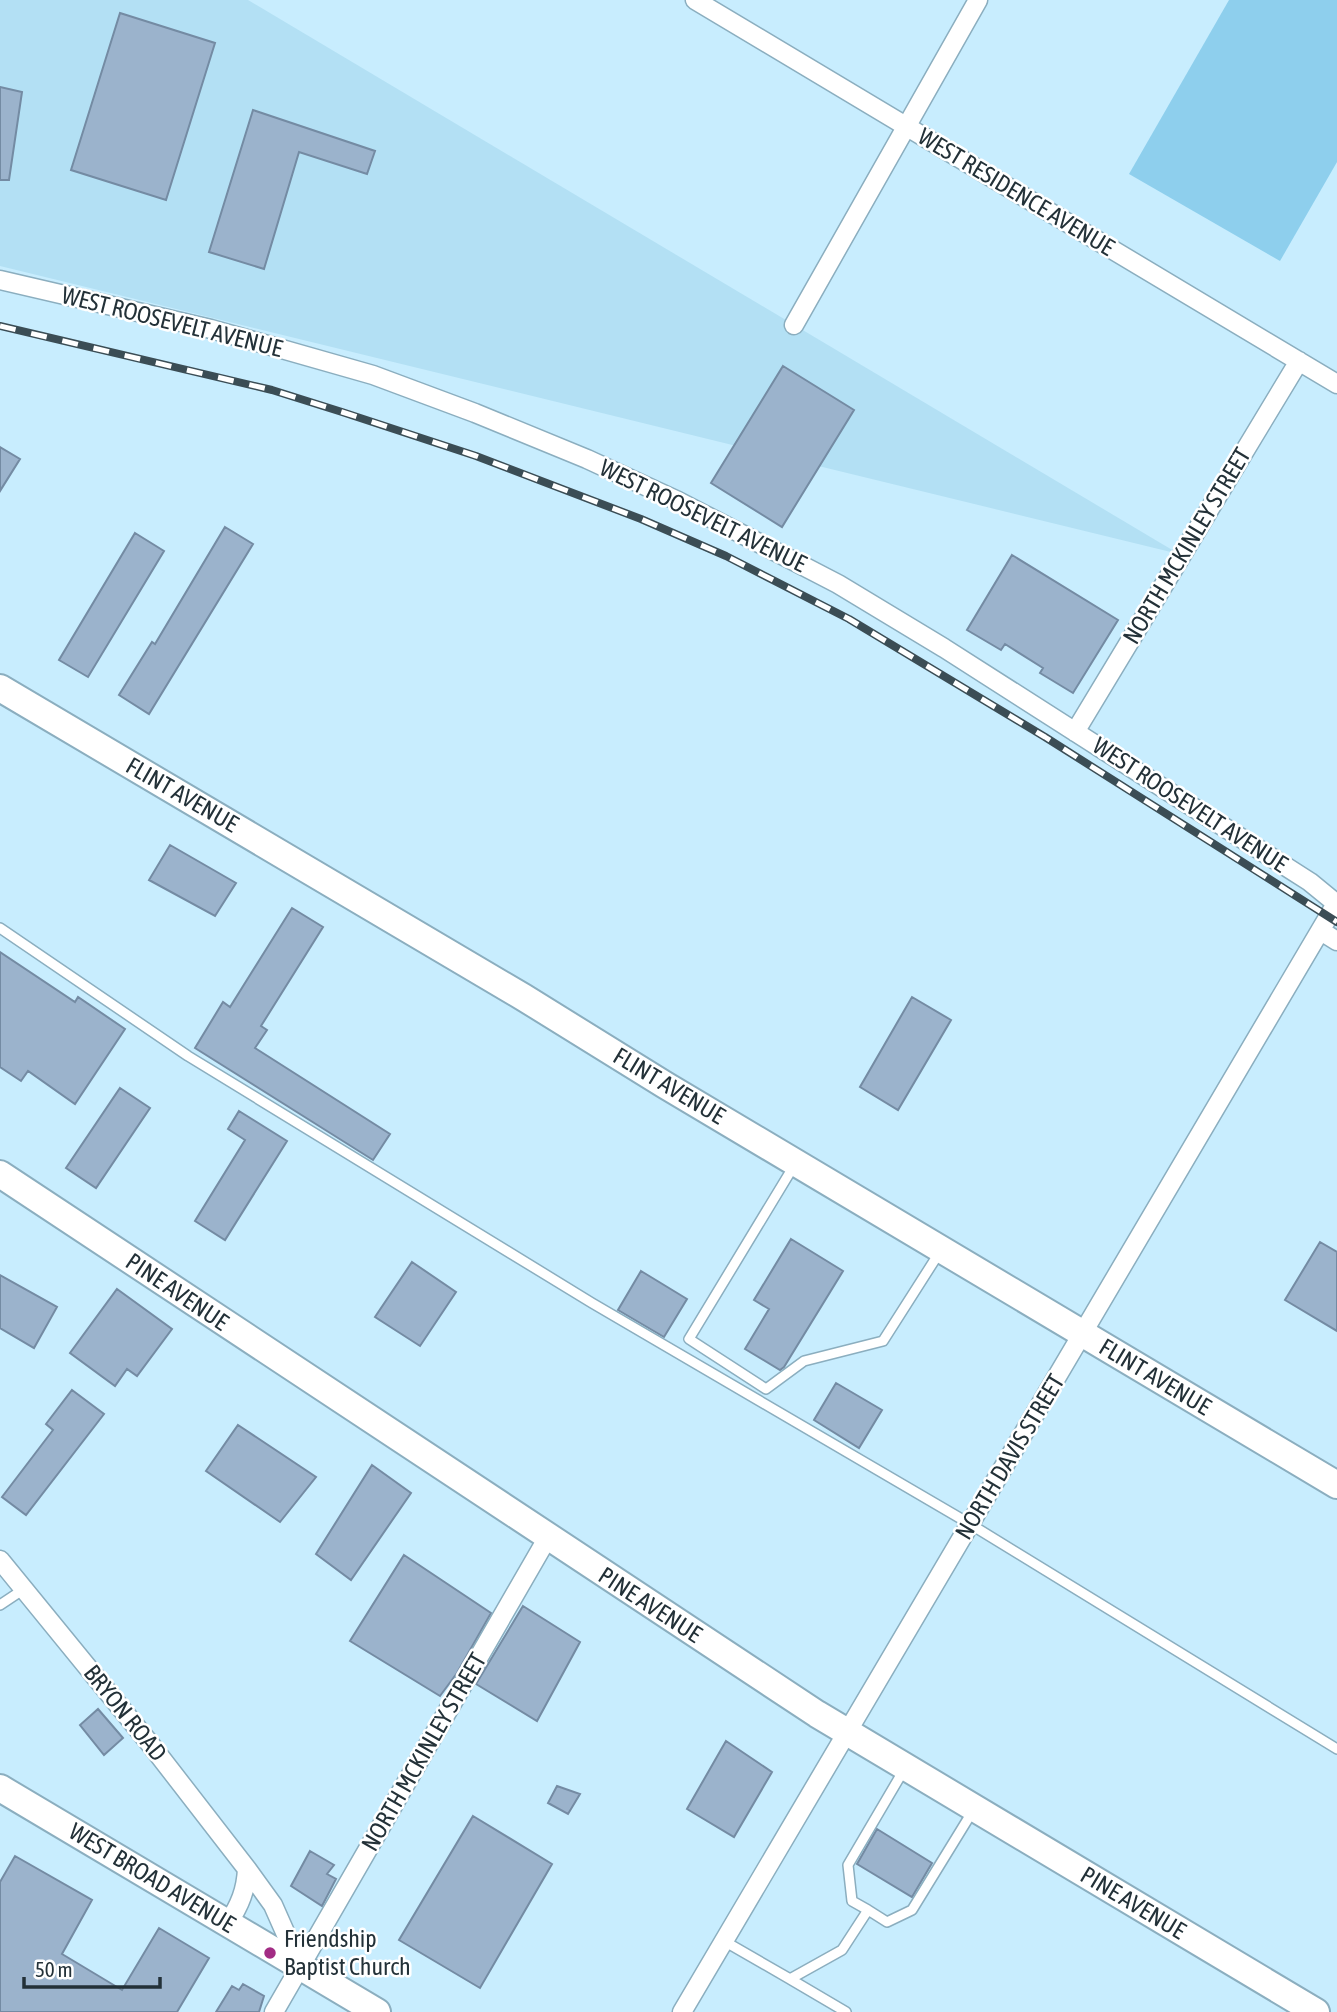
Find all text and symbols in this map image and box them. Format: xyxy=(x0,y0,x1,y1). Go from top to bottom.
street label: WEST RESIDENCE AVENUE xyxy=(913,122,1119,261)
street label: WEST ROOSEVELT AVENUE xyxy=(59,281,285,362)
street label: NORTH MCKINLEY STREET xyxy=(1117,442,1256,649)
street label: WEST ROOSEVELT AVENUE xyxy=(596,454,811,577)
street label: WEST ROOSEVELT AVENUE xyxy=(1088,732,1293,878)
street label: FLINT AVENUE xyxy=(121,752,243,837)
street label: FLINT AVENUE xyxy=(609,1042,730,1129)
street label: PINE AVENUE xyxy=(121,1248,233,1336)
street label: FLINT AVENUE xyxy=(1095,1333,1216,1420)
street label: NORTH DAVIS STREET xyxy=(950,1369,1070,1544)
street label: PINE AVENUE xyxy=(594,1561,707,1648)
street label: NORTH MCKINLEY STREET xyxy=(356,1648,491,1855)
street label: BRYON ROAD xyxy=(79,1659,172,1766)
street label: WEST BROAD AVENUE xyxy=(64,1817,240,1938)
street label: PINE AVENUE xyxy=(1076,1861,1191,1944)
place label: Friendship Baptist Church xyxy=(284,1925,411,1980)
marker: Friendship Baptist Church xyxy=(262,1945,278,1961)
scale bar xyxy=(24,1946,161,1990)
text: 50 m xyxy=(35,1957,73,1981)

